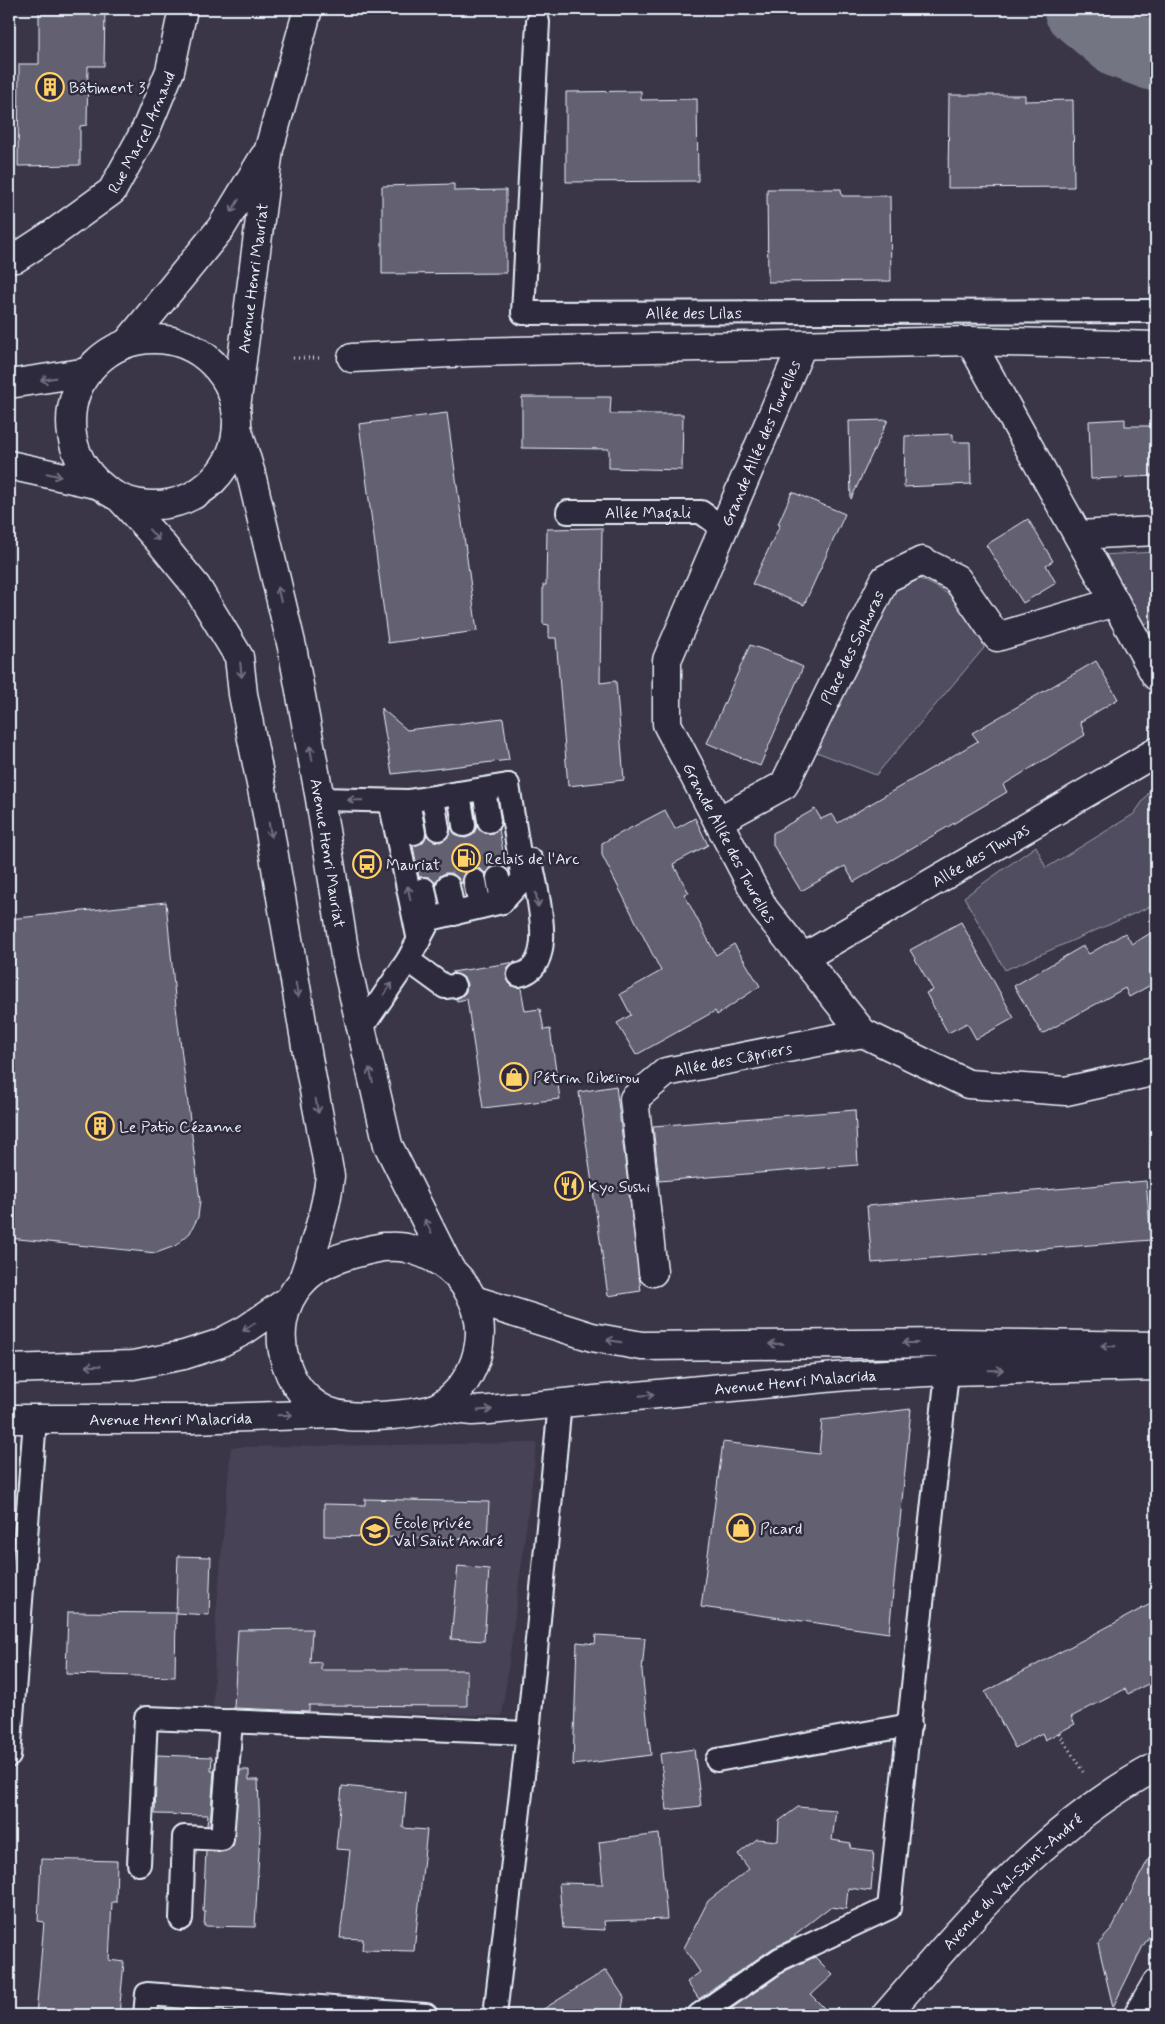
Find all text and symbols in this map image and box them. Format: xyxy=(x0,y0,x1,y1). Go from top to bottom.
street label: Rue Marcel Arnaud xyxy=(104,68,181,198)
building icon: Bâtiment 3 xyxy=(35,72,65,102)
place label: Bâtiment 3 xyxy=(69,78,146,99)
one-way arrow xyxy=(229,198,239,212)
street label: Avenue Henri Mauriat xyxy=(234,202,274,355)
street label: Allée des Lilas xyxy=(645,303,742,325)
street label: Grande Allée des Tourelles xyxy=(717,357,806,530)
one-way arrow xyxy=(41,374,57,384)
one-way arrow xyxy=(46,471,62,480)
street label: Allée Magali xyxy=(605,503,691,525)
one-way arrow xyxy=(148,528,160,541)
one-way arrow xyxy=(274,586,283,602)
street label: Place des Sophoras xyxy=(816,587,890,708)
one-way arrow xyxy=(236,662,246,678)
one-way arrow xyxy=(306,745,316,761)
street label: Grande Allée des Tourelles xyxy=(677,759,780,928)
street label: Avenue Henri Mauriat xyxy=(304,777,349,930)
one-way arrow xyxy=(347,795,364,805)
street label: Allée des Thuyas xyxy=(928,819,1033,893)
one-way arrow xyxy=(265,821,275,837)
fuel station icon: Relais de l'Arc xyxy=(451,843,481,873)
bus stop icon: Mauriat xyxy=(352,849,382,879)
place label: Relais de l'Arc xyxy=(485,849,580,870)
place label: Mauriat xyxy=(386,855,441,876)
one-way arrow xyxy=(404,886,413,902)
one-way arrow xyxy=(533,891,543,907)
one-way arrow xyxy=(292,982,302,998)
one-way arrow xyxy=(383,982,393,996)
street label: Allée des Câpriers xyxy=(672,1038,794,1082)
shop icon: Pétrin Ribeïrou xyxy=(499,1062,529,1092)
one-way arrow xyxy=(366,1067,375,1083)
place label: Pétrin Ribeïrou xyxy=(533,1068,639,1089)
one-way arrow xyxy=(313,1097,323,1113)
building icon: Le Patio Cézanne xyxy=(85,1111,115,1141)
place label: Le Patio Cézanne xyxy=(119,1117,242,1138)
restaurant icon: Kyo Sushi xyxy=(554,1171,584,1201)
place label: Kyo Sushi xyxy=(588,1177,650,1198)
one-way arrow xyxy=(423,1219,432,1234)
one-way arrow xyxy=(242,1323,256,1333)
one-way arrow xyxy=(606,1335,622,1345)
one-way arrow xyxy=(902,1338,918,1348)
one-way arrow xyxy=(768,1340,784,1349)
one-way arrow xyxy=(1100,1341,1116,1350)
one-way arrow xyxy=(86,1362,102,1371)
one-way arrow xyxy=(988,1365,1004,1375)
street label: Avenue Henri Malacrida xyxy=(713,1366,877,1401)
one-way arrow xyxy=(639,1390,655,1399)
one-way arrow xyxy=(477,1406,493,1415)
street label: Avenue Henri Malacrida xyxy=(89,1408,253,1431)
one-way arrow xyxy=(277,1411,293,1420)
place label: École privée Val Saint André xyxy=(394,1513,503,1552)
shop icon: Picard xyxy=(726,1513,756,1543)
school or university icon: École privée Val Saint André xyxy=(360,1516,390,1546)
place label: Picard xyxy=(760,1519,802,1540)
street label: Avenue du Val-Saint-André xyxy=(939,1809,1087,1955)

